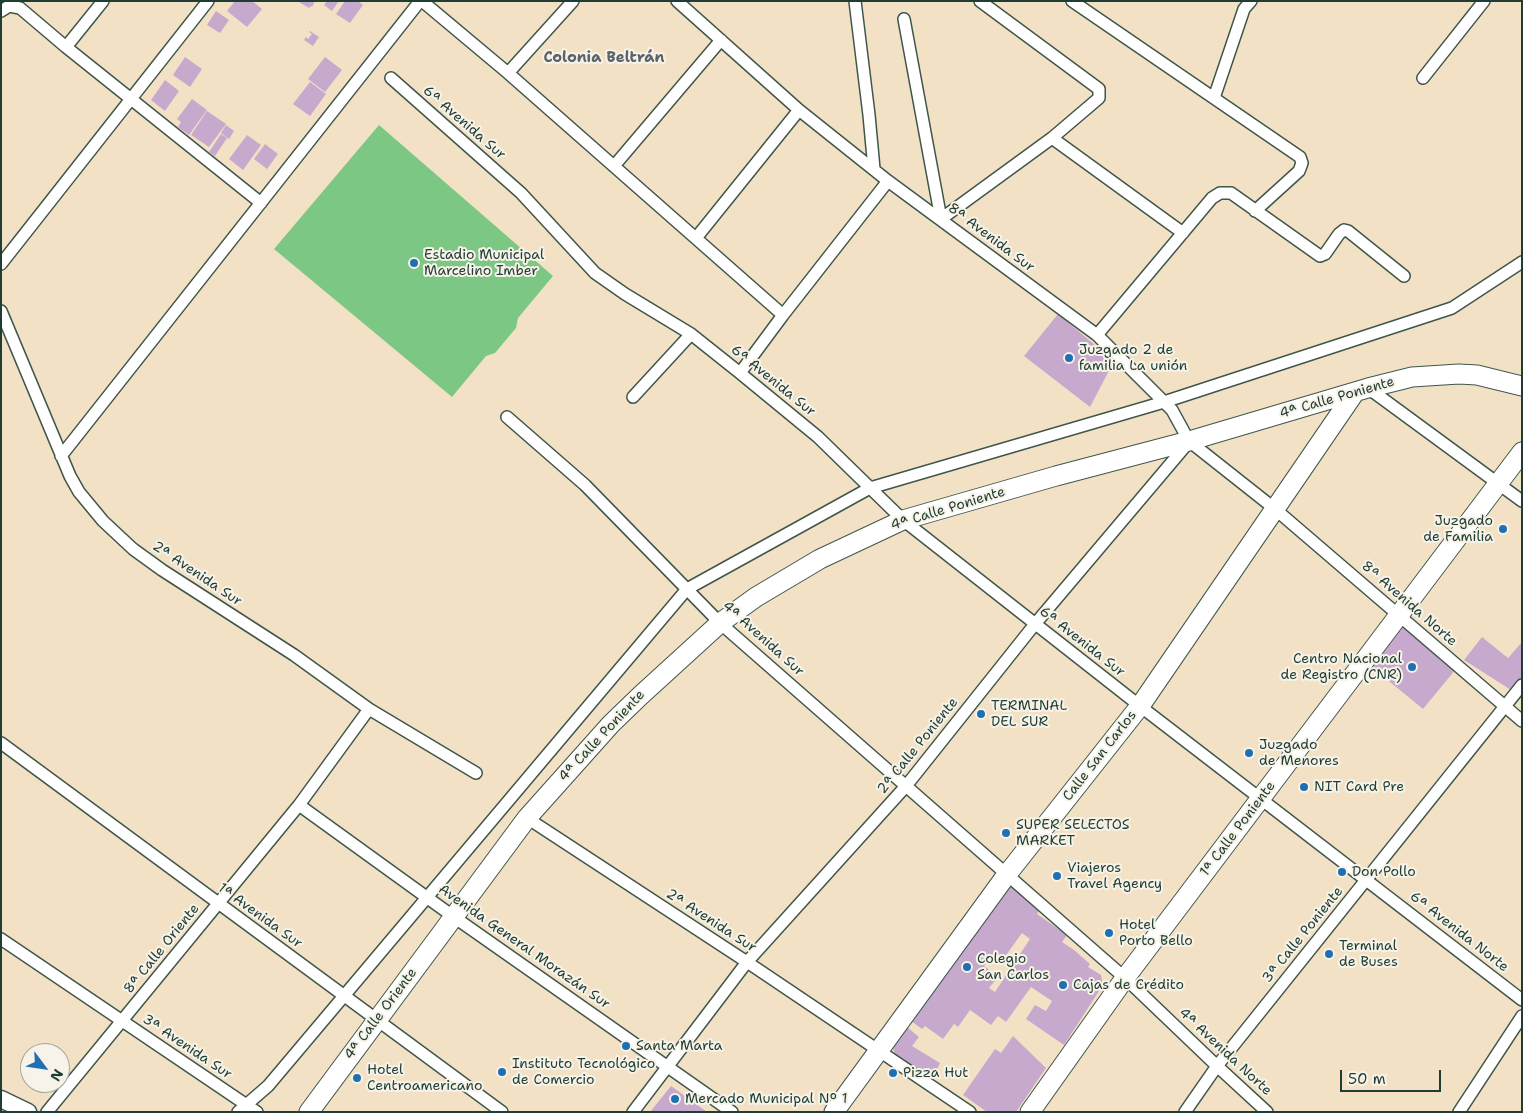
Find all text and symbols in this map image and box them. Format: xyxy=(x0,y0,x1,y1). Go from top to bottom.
district label: Colonia Beltrán xyxy=(543,49,665,67)
street label: 6ª Avenida Sur xyxy=(419,82,509,164)
street label: 8ª Avenida Sur xyxy=(944,200,1038,276)
place label: Estadio Municipal Marcelino Imber xyxy=(424,247,544,280)
marker: Estadio Municipal Marcelino Imber xyxy=(408,257,420,269)
street label: 6ª Avenida Sur xyxy=(727,342,819,420)
place label: Juzgado 2 de familia La unión xyxy=(1079,342,1187,374)
marker: Juzgado 2 de familia La unión xyxy=(1063,352,1075,364)
street label: 4ª Calle Poniente xyxy=(1278,374,1396,422)
street label: 4ª Calle Poniente xyxy=(889,484,1007,534)
place label: Juzgado de Familia xyxy=(1423,513,1493,546)
marker: Juzgado de Familia xyxy=(1497,523,1509,535)
street label: 2ª Avenida Sur xyxy=(149,538,245,610)
street label: 8ª Avenida Norte xyxy=(1358,558,1460,650)
street label: 4ª Avenida Sur xyxy=(719,598,807,680)
street label: 6ª Avenida Sur xyxy=(1036,603,1128,681)
place label: Centro Nacional de Registro (CNR) xyxy=(1281,651,1402,684)
marker: Centro Nacional de Registro (CNR) xyxy=(1406,661,1418,673)
street label: 4ª Calle Poniente xyxy=(555,687,649,785)
street label: 2ª Calle Poniente xyxy=(874,695,962,797)
place label: TERMINAL DEL SUR xyxy=(991,698,1067,730)
street label: Calle San Carlos xyxy=(1059,707,1141,805)
marker: TERMINAL DEL SUR xyxy=(975,708,987,720)
place label: Juzgado de Menores xyxy=(1259,737,1339,770)
marker: Juzgado de Menores xyxy=(1243,747,1255,759)
street label: 1ª Calle Poniente xyxy=(1197,778,1279,880)
place label: NIT Card Pre xyxy=(1314,779,1404,795)
marker: NIT Card Pre xyxy=(1298,781,1310,793)
place label: SUPER SELECTOS MARKET xyxy=(1016,817,1129,850)
marker: SUPER SELECTOS MARKET xyxy=(1000,827,1012,839)
place label: Viajeros Travel Agency xyxy=(1067,860,1162,892)
place label: Don Pollo xyxy=(1352,864,1416,880)
marker: Don Pollo xyxy=(1336,866,1348,878)
marker: Viajeros Travel Agency xyxy=(1051,870,1063,882)
street label: 1ª Avenida Sur xyxy=(214,880,306,952)
street label: Avenida General Morazán Sur xyxy=(435,881,613,1013)
street label: 3ª Calle Poniente xyxy=(1259,884,1347,986)
street label: 2ª Avenida Sur xyxy=(663,886,759,956)
street label: 6ª Avenida Norte xyxy=(1406,888,1512,976)
street label: 8ª Calle Oriente xyxy=(121,901,203,997)
place label: Hotel Porto Bello xyxy=(1119,917,1193,950)
marker: Hotel Porto Bello xyxy=(1103,927,1115,939)
place label: Terminal de Buses xyxy=(1339,938,1398,970)
marker: Terminal de Buses xyxy=(1323,948,1335,960)
place label: Colegio San Carlos xyxy=(977,951,1049,984)
marker: Colegio San Carlos xyxy=(961,961,973,973)
street label: 4ª Calle Oriente xyxy=(341,965,421,1063)
place label: Cajas de Crédito xyxy=(1073,977,1184,993)
marker: Cajas de Crédito xyxy=(1057,979,1069,991)
street label: 4ª Avenida Norte xyxy=(1175,1005,1275,1099)
street label: 3ª Avenida Sur xyxy=(139,1011,235,1083)
place label: Santa Marta xyxy=(636,1038,723,1054)
marker: Santa Marta xyxy=(620,1040,632,1052)
north arrow xyxy=(20,1043,70,1093)
place label: Instituto Tecnológico de Comercio xyxy=(512,1056,655,1088)
scale bar xyxy=(1343,1060,1444,1092)
place label: Hotel Centroamericano xyxy=(367,1062,482,1094)
place label: Pizza Hut xyxy=(903,1065,968,1081)
text: N xyxy=(46,1066,68,1085)
marker: Instituto Tecnológico de Comercio xyxy=(496,1066,508,1078)
marker: Pizza Hut xyxy=(887,1067,899,1079)
text: 50 m xyxy=(1348,1069,1386,1089)
marker: Hotel Centroamericano xyxy=(351,1072,363,1084)
place label: Mercado Municipal Nº 1 xyxy=(685,1091,848,1107)
marker: Mercado Municipal Nº 1 xyxy=(669,1093,681,1105)

